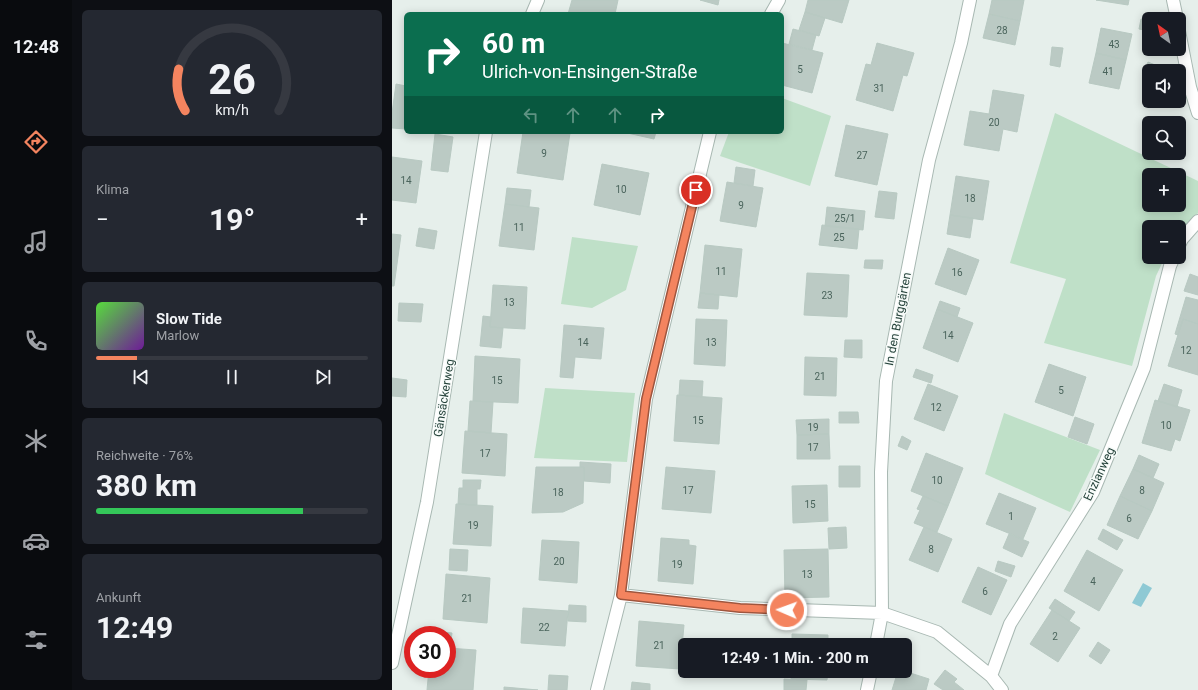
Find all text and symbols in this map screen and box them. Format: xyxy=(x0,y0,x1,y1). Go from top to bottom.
north arrow xyxy=(1142,12,1186,56)
map controls xyxy=(1142,12,1186,264)
house number: 28 xyxy=(996,25,1008,36)
text: 60 m xyxy=(482,27,545,60)
icon: right xyxy=(416,28,468,80)
text: 12:48 xyxy=(13,36,59,57)
house number: 43 xyxy=(1108,39,1120,50)
text: 26 xyxy=(208,55,256,104)
text: Ulrich-von-Ensingen-Straße xyxy=(482,61,697,82)
house number: 5 xyxy=(797,64,803,75)
button: sound xyxy=(1142,64,1186,108)
house number: 41 xyxy=(1102,66,1114,77)
house number: 31 xyxy=(873,83,885,94)
text: km/h xyxy=(215,102,249,118)
icon: left xyxy=(520,104,542,126)
icon: ahead xyxy=(562,104,584,126)
icon: ahead xyxy=(604,104,626,126)
icon: right xyxy=(646,104,668,126)
button: search xyxy=(1142,116,1186,160)
house number: 20 xyxy=(988,117,1000,128)
icon: directions xyxy=(22,128,50,156)
house number: 9 xyxy=(541,148,547,159)
house number: 27 xyxy=(856,150,868,161)
button: + xyxy=(1142,168,1186,212)
pin xyxy=(679,173,713,207)
house number: 14 xyxy=(400,175,412,186)
icon: arrive xyxy=(685,179,707,201)
text: Klima xyxy=(96,182,129,197)
house number: 10 xyxy=(615,184,627,195)
house number: 18 xyxy=(964,193,976,204)
house number: 9 xyxy=(738,200,744,211)
text: 19° xyxy=(209,202,255,237)
text: − xyxy=(96,207,109,232)
text: + xyxy=(356,207,368,232)
house number: 25/1 xyxy=(835,213,856,224)
button: − xyxy=(1142,220,1186,264)
house number: 11 xyxy=(513,222,525,233)
icon: music xyxy=(22,228,50,256)
house number: 25 xyxy=(833,232,845,243)
house number: 11 xyxy=(715,266,727,277)
house number: 16 xyxy=(951,267,963,278)
street label: In den Burggärten xyxy=(882,271,914,367)
house number: 23 xyxy=(821,290,833,301)
house number: 13 xyxy=(503,297,515,308)
text: Slow Tide xyxy=(156,310,222,328)
icon: phone xyxy=(22,327,50,355)
text: Marlow xyxy=(156,328,199,343)
house number: 14 xyxy=(942,330,954,341)
house number: 14 xyxy=(577,337,589,348)
house number: 13 xyxy=(705,337,717,348)
house number: 12 xyxy=(1180,345,1192,356)
street label: Gänsäckerweg xyxy=(431,358,457,438)
icon: previous xyxy=(130,366,152,388)
icon: pause xyxy=(221,366,243,388)
icon: next xyxy=(312,366,334,388)
house number: 21 xyxy=(814,371,826,382)
house number: 15 xyxy=(491,375,503,386)
house number: 5 xyxy=(1058,385,1064,396)
house number: 12 xyxy=(930,402,942,413)
house number: 15 xyxy=(692,415,704,426)
house number: 10 xyxy=(1160,420,1172,431)
house number: 19 xyxy=(807,422,819,433)
icon: climate xyxy=(22,427,50,455)
house number: 17 xyxy=(807,442,819,453)
street label: Enzianweg xyxy=(1080,445,1118,503)
text: Reichweite · 76% xyxy=(96,448,193,463)
house number: 17 xyxy=(479,448,491,459)
text: 380 km xyxy=(96,468,197,503)
house number: 10 xyxy=(931,475,943,486)
house number: 17 xyxy=(682,485,694,496)
house number: 8 xyxy=(1139,485,1145,496)
house number: 18 xyxy=(552,487,564,498)
house number: 15 xyxy=(804,499,816,510)
house number: 1 xyxy=(1008,511,1014,522)
house number: 6 xyxy=(1126,513,1132,524)
house number: 19 xyxy=(467,520,479,531)
icon: car xyxy=(22,527,50,555)
house number: 8 xyxy=(928,544,934,555)
house number: 20 xyxy=(553,556,565,567)
house number: 19 xyxy=(671,559,683,570)
house number: 13 xyxy=(801,569,813,580)
house number: 4 xyxy=(1090,576,1096,587)
house number: 6 xyxy=(982,586,988,597)
position arrow xyxy=(766,589,808,631)
text: Ankunft xyxy=(96,590,141,605)
house number: 21 xyxy=(461,593,473,604)
text: 12:49 xyxy=(96,610,173,645)
house number: 22 xyxy=(538,622,550,633)
icon: filters xyxy=(22,626,50,654)
speed limit sign: 30 xyxy=(404,626,456,678)
house number: 2 xyxy=(1052,631,1058,642)
house number: 21 xyxy=(653,640,665,651)
text: 12:49 · 1 Min. · 200 m xyxy=(721,649,869,667)

